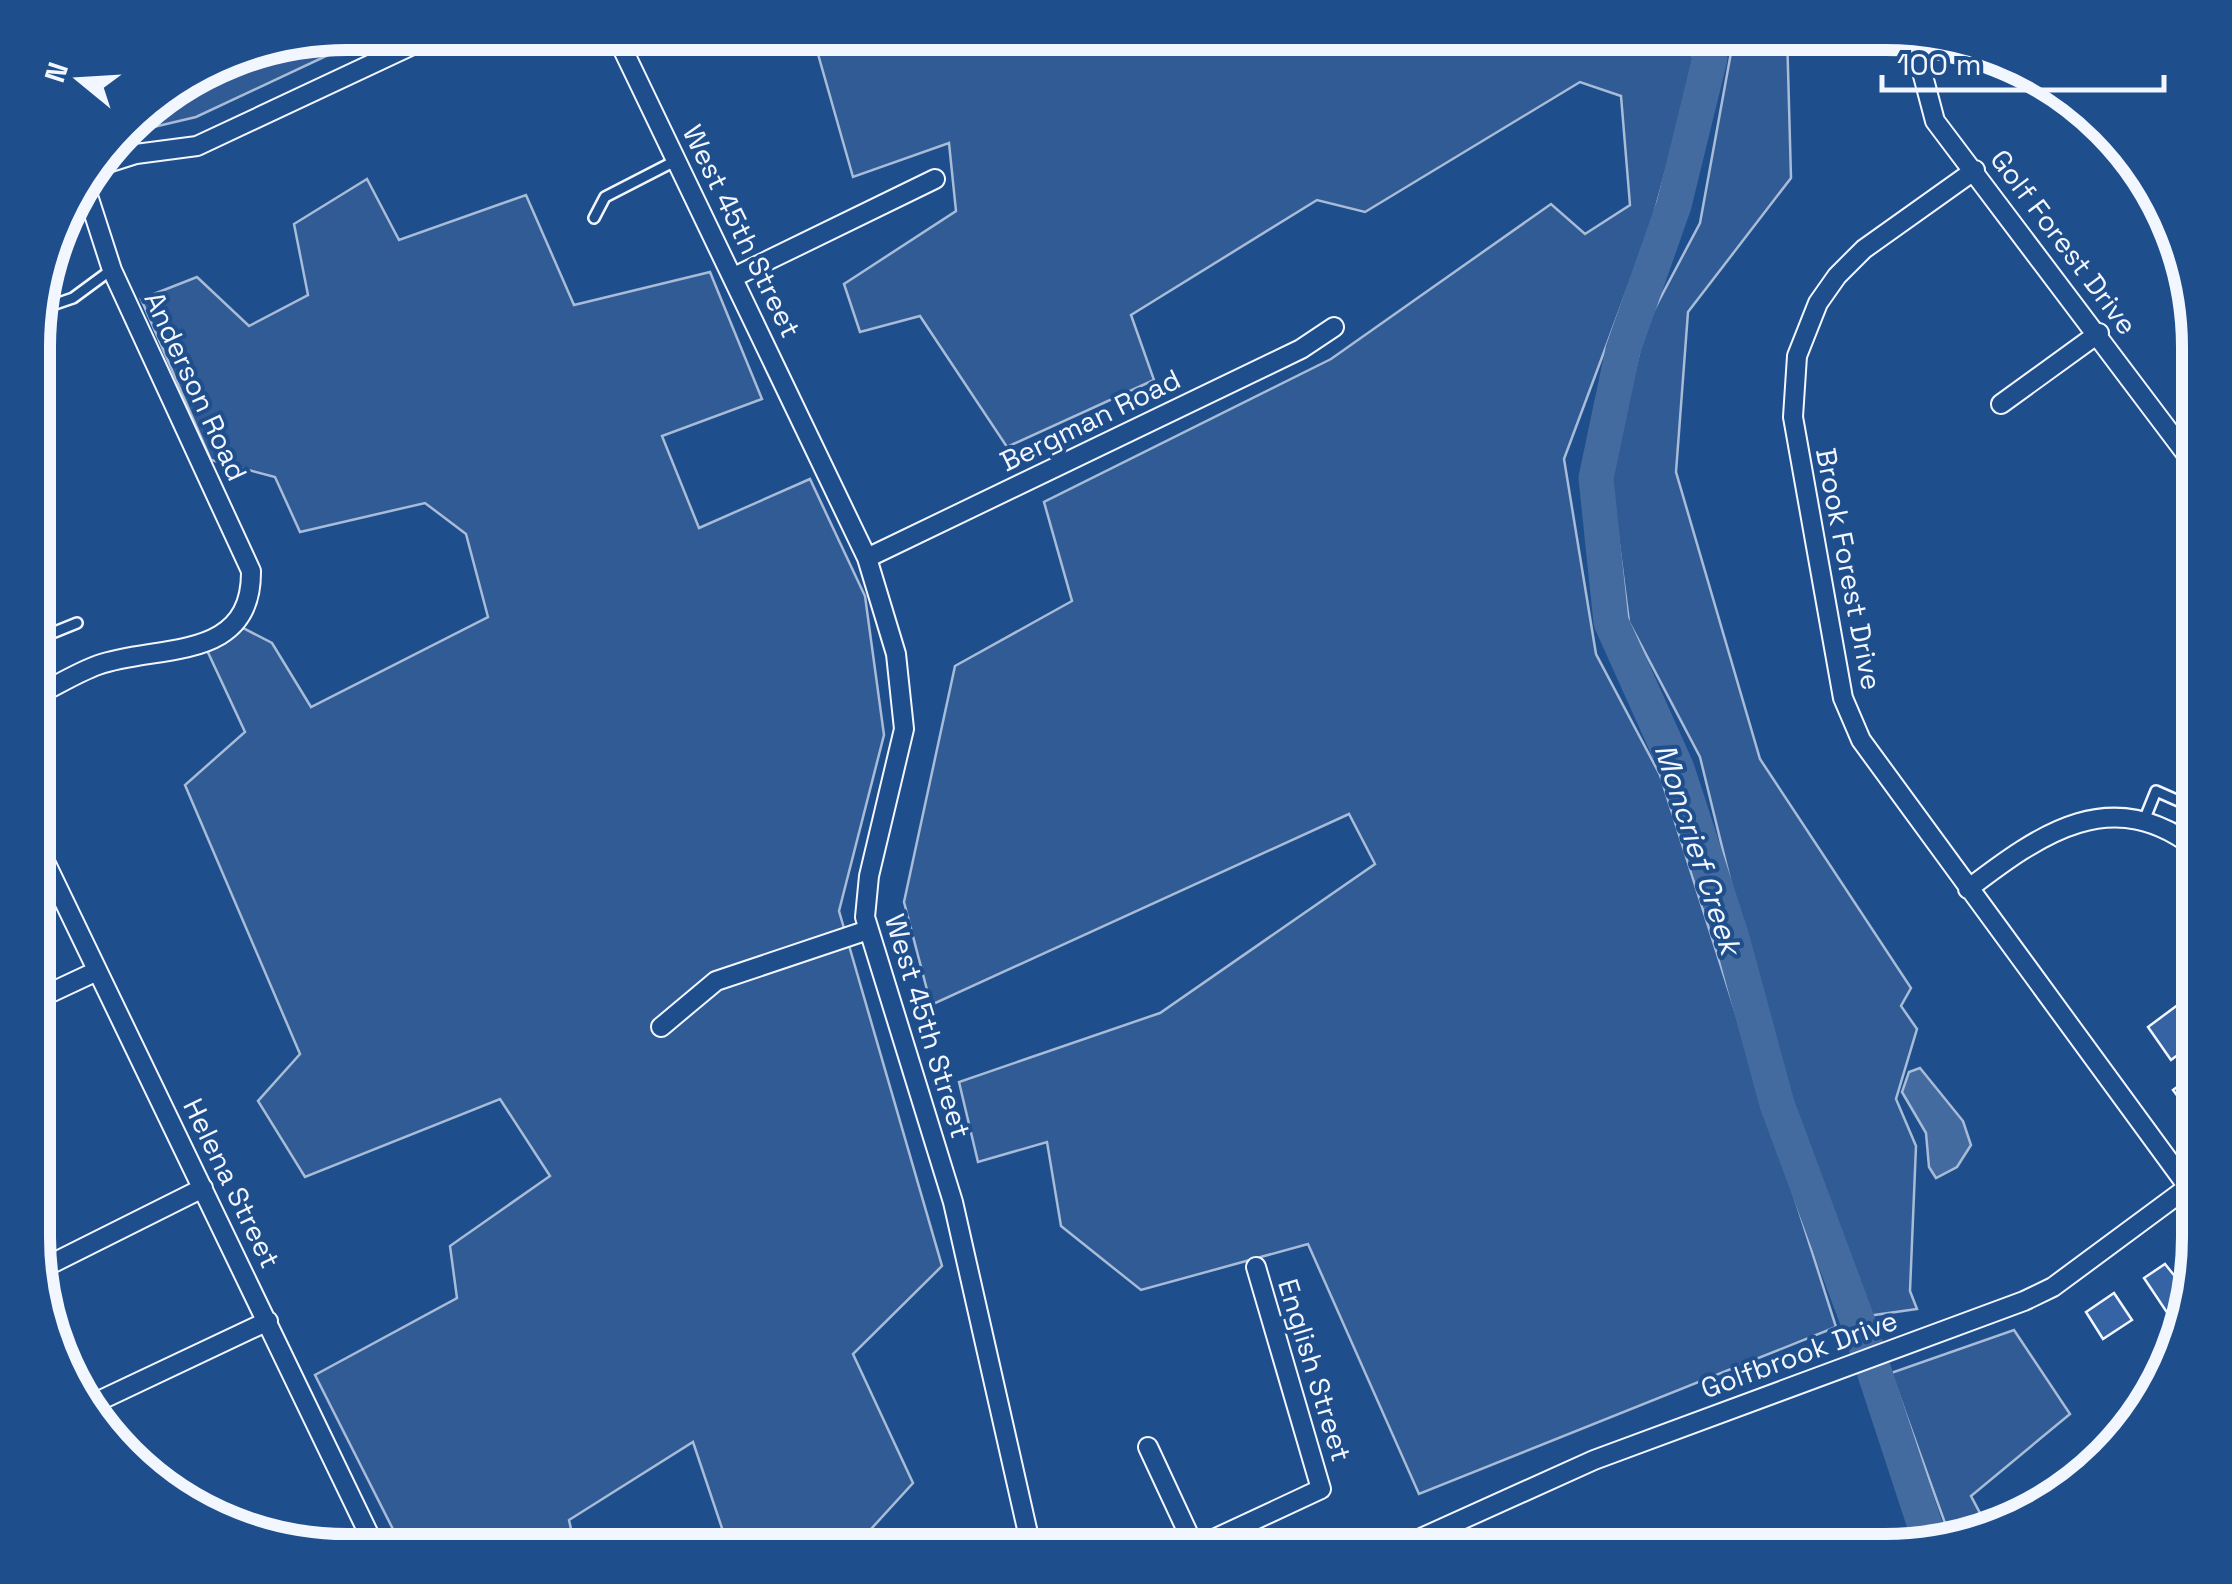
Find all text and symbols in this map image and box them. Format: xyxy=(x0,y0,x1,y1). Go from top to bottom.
north arrow xyxy=(30,30,130,130)
scale bar xyxy=(1882,30,2164,92)
text: 100 m xyxy=(1897,45,1982,84)
text: N xyxy=(36,58,76,87)
street label: West 45th Street xyxy=(675,119,809,343)
street label: Golf Forest Drive xyxy=(1983,142,2145,342)
street label: Anderson Road xyxy=(136,286,256,486)
street label: Bergman Road xyxy=(994,361,1186,479)
street label: Brook Forest Drive xyxy=(1808,445,1890,693)
water label: Moncrief Creek xyxy=(1646,739,1751,962)
street label: West 45th Street xyxy=(877,910,979,1142)
street label: Helena Street xyxy=(175,1092,289,1274)
street label: English Street xyxy=(1270,1274,1360,1466)
street label: Golfbrook Drive xyxy=(1696,1302,1902,1406)

